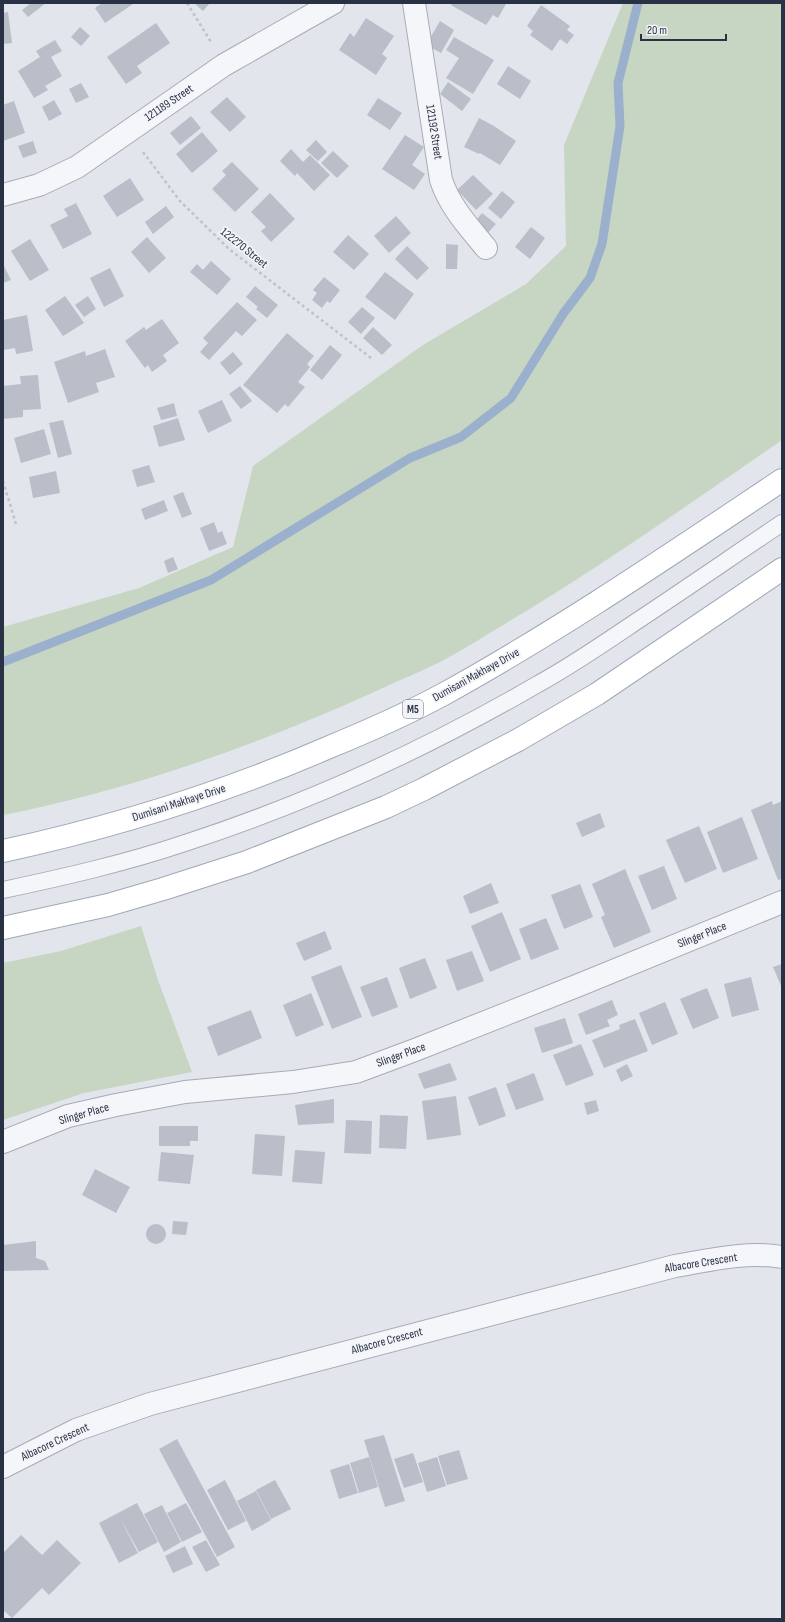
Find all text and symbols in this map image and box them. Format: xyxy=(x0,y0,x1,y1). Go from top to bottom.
scale bar xyxy=(641,16,726,42)
text: 20 m xyxy=(647,23,667,38)
street label: 121189 Street xyxy=(142,81,196,125)
street label: 121192 Street xyxy=(422,104,446,161)
street label: 122270 Street xyxy=(217,224,271,272)
street label: Dumisani Makhaye Drive xyxy=(430,645,522,705)
road number: M5 xyxy=(403,700,423,718)
street label: Dumisani Makhaye Drive xyxy=(130,781,228,825)
street label: Slinger Place xyxy=(675,918,729,952)
street label: Slinger Place xyxy=(374,1039,428,1071)
street label: Slinger Place xyxy=(57,1100,111,1128)
street label: Albacore Crescent xyxy=(663,1250,739,1276)
street label: Albacore Crescent xyxy=(349,1324,425,1358)
street label: Albacore Crescent xyxy=(18,1420,92,1465)

